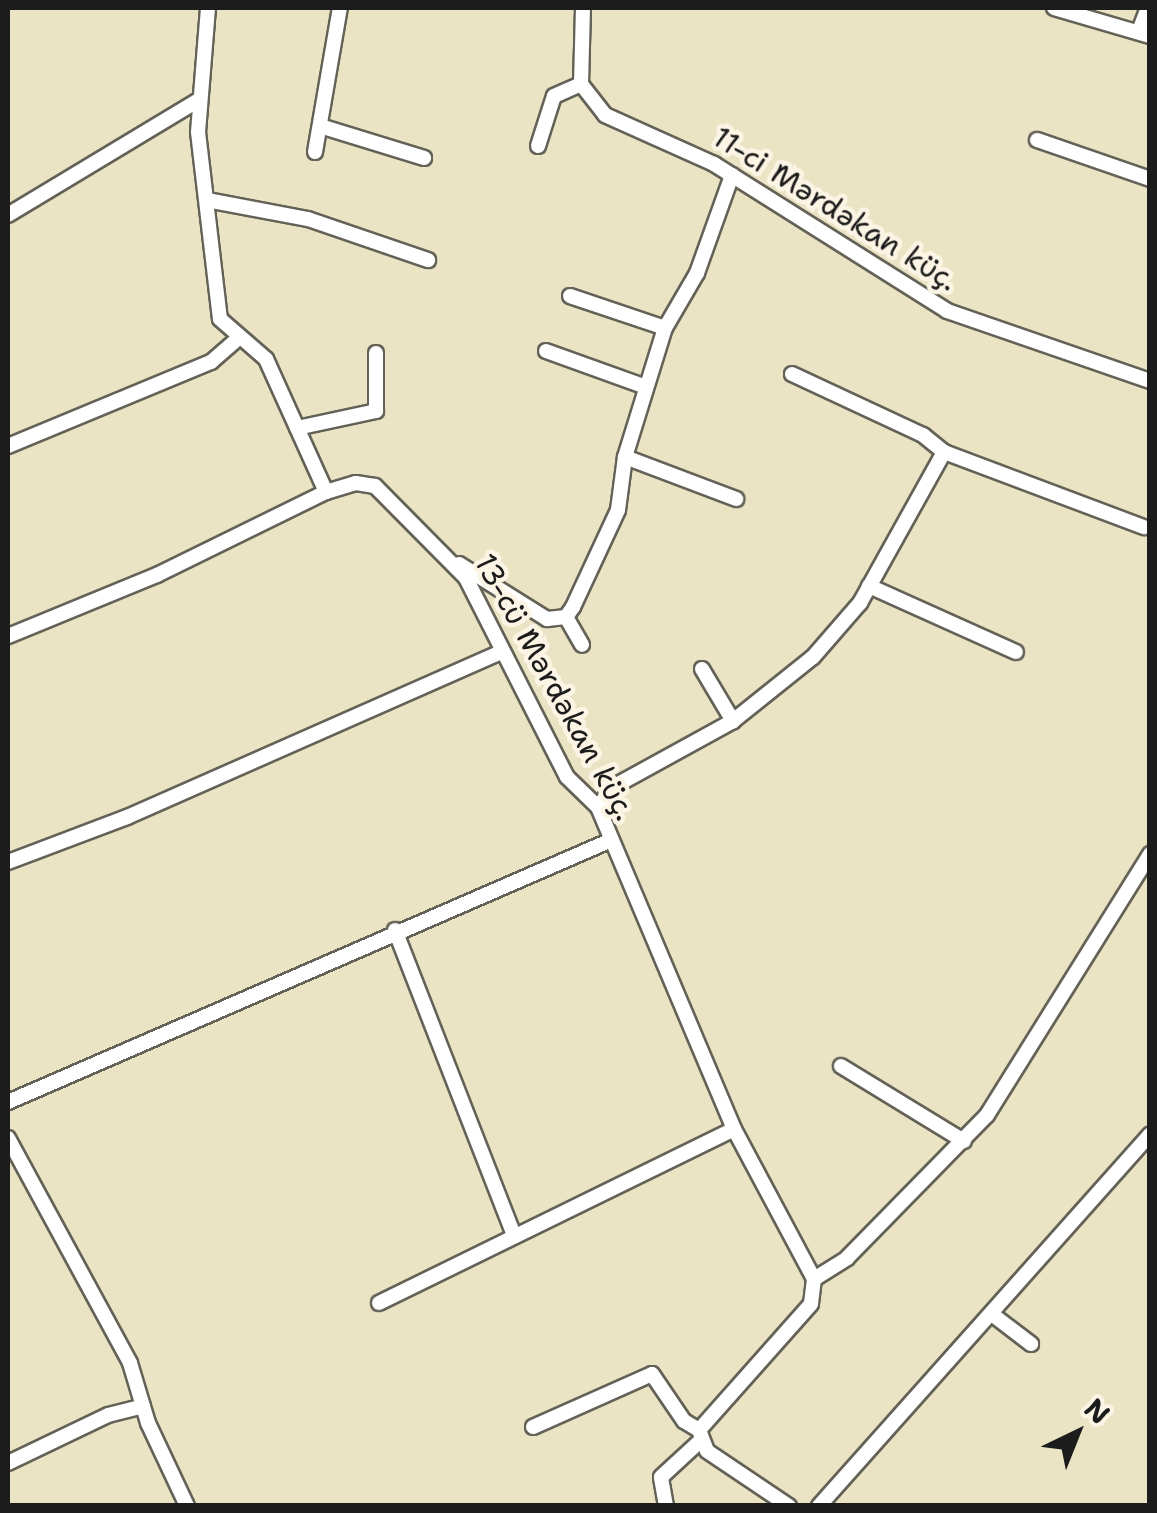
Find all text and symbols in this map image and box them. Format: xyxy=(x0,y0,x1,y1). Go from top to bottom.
street label: 11-ci Mərdəkan küç. xyxy=(706,119,964,299)
street label: 13-cü Mərdəkan küç. xyxy=(467,547,643,827)
north arrow xyxy=(1027,1383,1127,1483)
text: N xyxy=(1076,1390,1119,1433)

